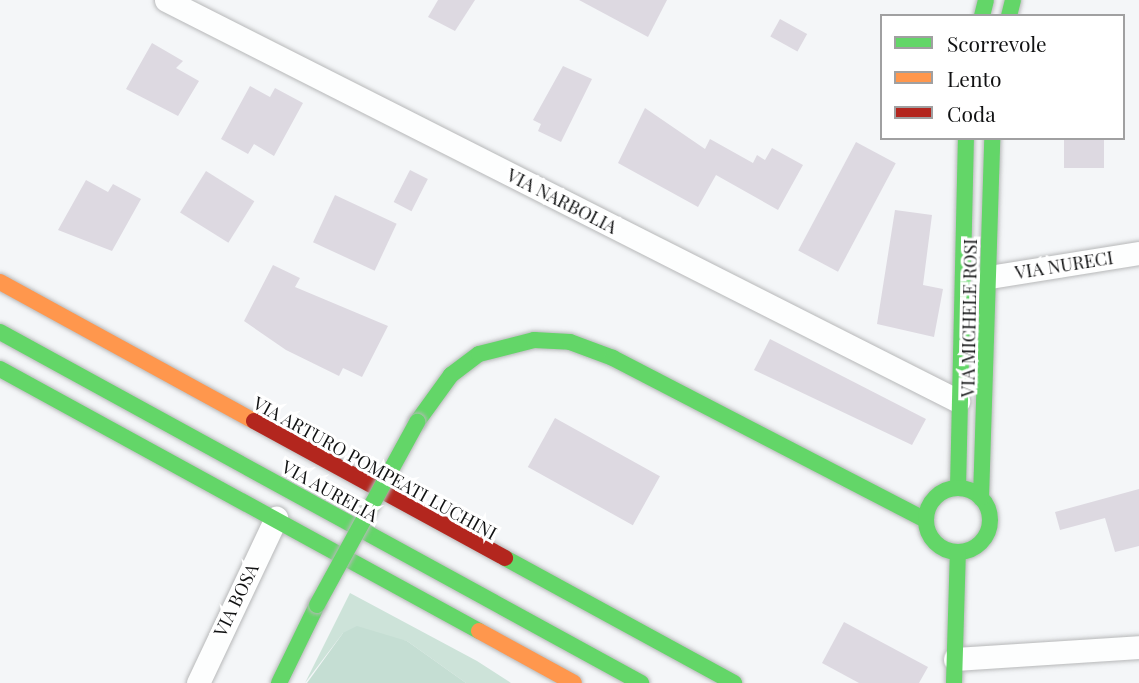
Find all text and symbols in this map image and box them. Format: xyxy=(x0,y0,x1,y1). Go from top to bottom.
legend xyxy=(880,14,1125,140)
text: Scorrevole xyxy=(947,29,1047,57)
text: Lento xyxy=(947,64,1001,92)
text: Coda xyxy=(947,99,996,127)
street label: VIA NARBOLIA xyxy=(503,164,621,238)
street label: VIA MICHELE ROSI xyxy=(957,238,981,398)
street label: VIA NURECI xyxy=(1013,247,1115,283)
street label: VIA ARTURO POMPEATI LUCHINI xyxy=(249,392,501,544)
street label: VIA AURELIA xyxy=(278,455,382,527)
street label: VIA BOSA xyxy=(209,560,263,640)

